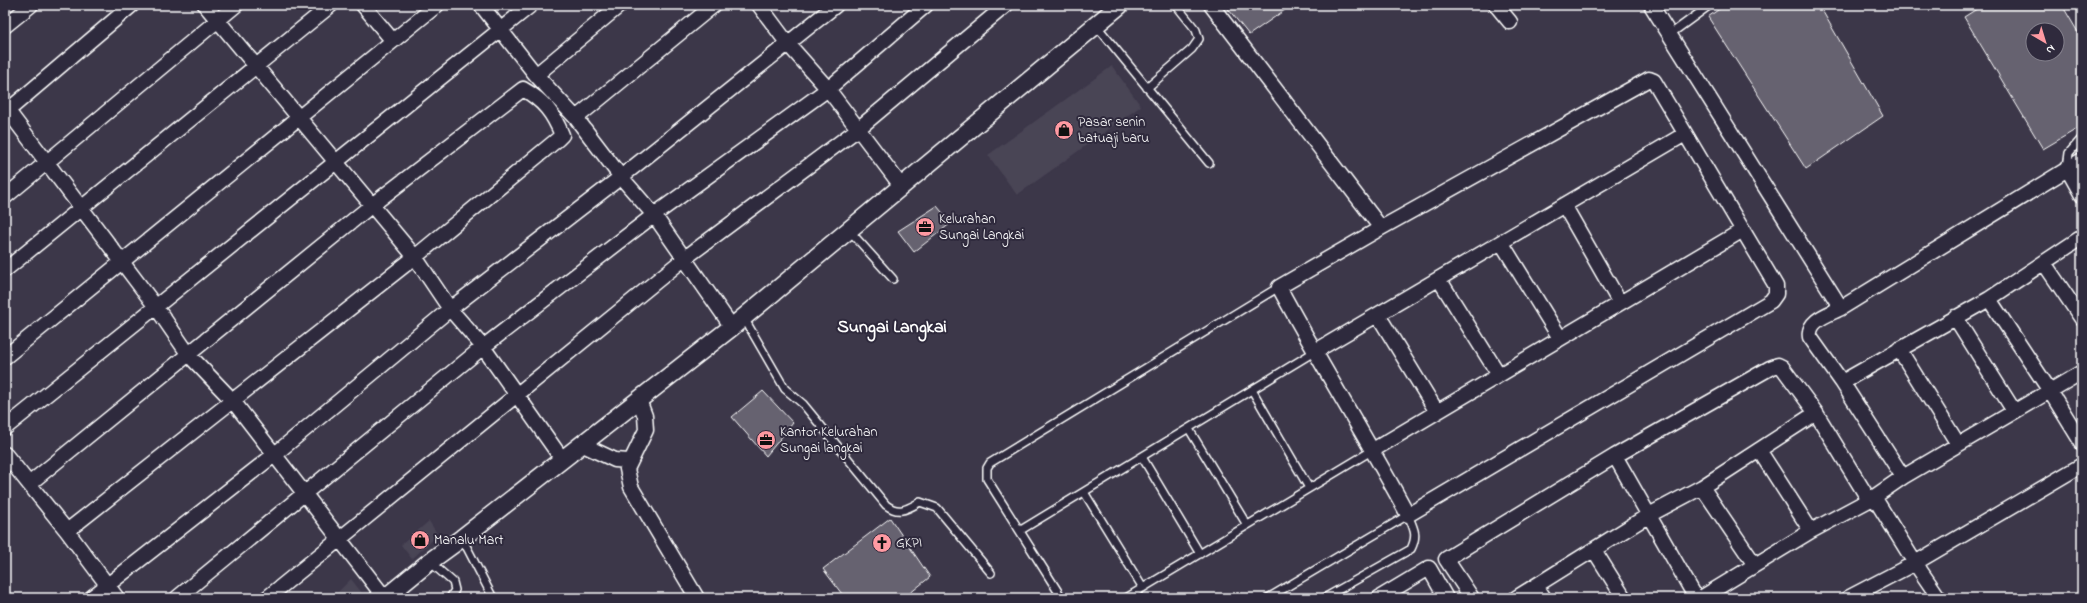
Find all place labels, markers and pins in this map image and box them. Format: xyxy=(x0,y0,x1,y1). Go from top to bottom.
place label: Pasar senin batuaji baru xyxy=(1078,112,1149,149)
shop icon: Pasar senin batuaji baru xyxy=(1053,119,1075,141)
place label: Kelurahan Sungai Langkai xyxy=(939,209,1024,247)
office icon: Kelurahan Sungai Langkai xyxy=(914,216,936,238)
place label: Kantor Kelurahan Sungai langkai xyxy=(780,422,878,460)
office icon: Kantor Kelurahan Sungai langkai xyxy=(755,429,777,451)
shop icon: Manalu Mart xyxy=(409,529,431,551)
place label: Manalu Mart xyxy=(434,530,504,551)
church icon: GKPI xyxy=(871,532,893,554)
place label: GKPI xyxy=(896,533,922,554)

